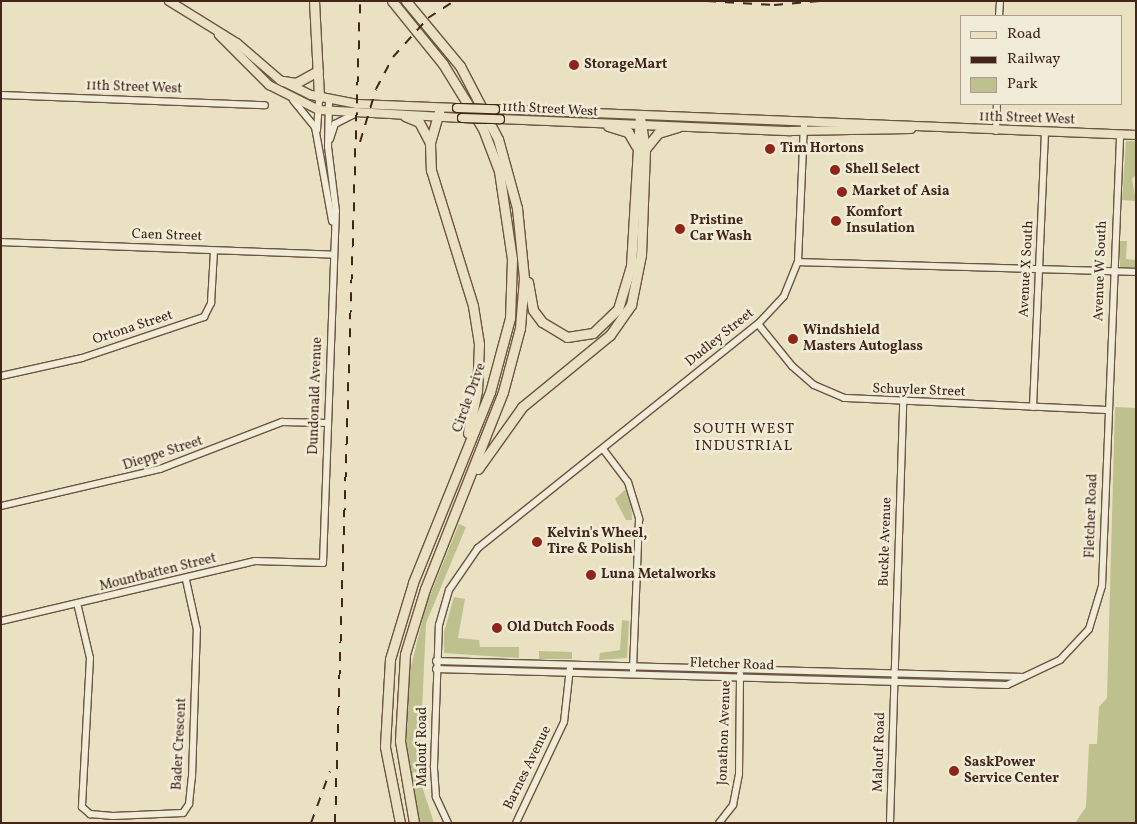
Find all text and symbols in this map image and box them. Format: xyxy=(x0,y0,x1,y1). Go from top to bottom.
legend xyxy=(960,15,1122,105)
text: Road xyxy=(1007,24,1041,45)
text: Railway xyxy=(1007,49,1060,70)
place label: StorageMart xyxy=(584,57,667,73)
marker: StorageMart xyxy=(568,59,580,71)
text: Park xyxy=(1007,74,1038,95)
street label: 11th Street West xyxy=(85,78,183,98)
street label: 11th Street West xyxy=(501,99,599,121)
street label: 11th Street West xyxy=(978,109,1076,129)
place label: Tim Hortons xyxy=(780,141,864,157)
marker: Tim Hortons xyxy=(764,143,776,155)
place label: Shell Select xyxy=(845,162,920,178)
marker: Shell Select xyxy=(829,164,841,176)
place label: Market of Asia xyxy=(852,184,948,200)
marker: Market of Asia xyxy=(836,186,848,198)
place label: Komfort Insulation xyxy=(846,205,915,238)
place label: Pristine Car Wash xyxy=(690,213,752,246)
marker: Komfort Insulation xyxy=(830,215,842,227)
street label: Avenue X South xyxy=(1016,220,1038,318)
street label: Avenue W South xyxy=(1091,220,1111,322)
marker: Pristine Car Wash xyxy=(674,223,686,235)
street label: Caen Street xyxy=(131,226,203,246)
street label: Dudley Street xyxy=(682,305,758,371)
street label: Ortona Street xyxy=(91,307,175,349)
place label: Windshield Masters Autoglass xyxy=(803,323,923,356)
marker: Windshield Masters Autoglass xyxy=(787,333,799,345)
street label: Dundonald Avenue xyxy=(306,337,326,455)
street label: Circle Drive xyxy=(450,361,490,435)
street label: Schuyler Street xyxy=(872,381,966,401)
district label: SOUTH WEST INDUSTRIAL xyxy=(691,420,797,455)
street label: Dieppe Street xyxy=(121,433,205,475)
street label: Fletcher Road xyxy=(1082,473,1102,559)
street label: Buckle Avenue xyxy=(876,497,896,587)
place label: Kelvin's Wheel, Tire & Polish xyxy=(547,526,648,558)
marker: Kelvin's Wheel, Tire & Polish xyxy=(531,536,543,548)
street label: Mountbatten Street xyxy=(98,550,218,596)
place label: Luna Metalworks xyxy=(601,567,716,583)
marker: Luna Metalworks xyxy=(585,569,597,581)
place label: Old Dutch Foods xyxy=(507,620,614,636)
marker: Old Dutch Foods xyxy=(491,622,503,634)
street label: Fletcher Road xyxy=(689,655,775,675)
street label: Jonathon Avenue xyxy=(715,680,735,786)
street label: Bader Crescent xyxy=(169,697,191,791)
street label: Malouf Road xyxy=(415,708,431,786)
street label: Malouf Road xyxy=(870,712,890,792)
street label: Barnes Avenue xyxy=(500,723,556,813)
place label: SaskPower Service Center xyxy=(964,755,1059,788)
marker: SaskPower Service Center xyxy=(948,765,960,777)

